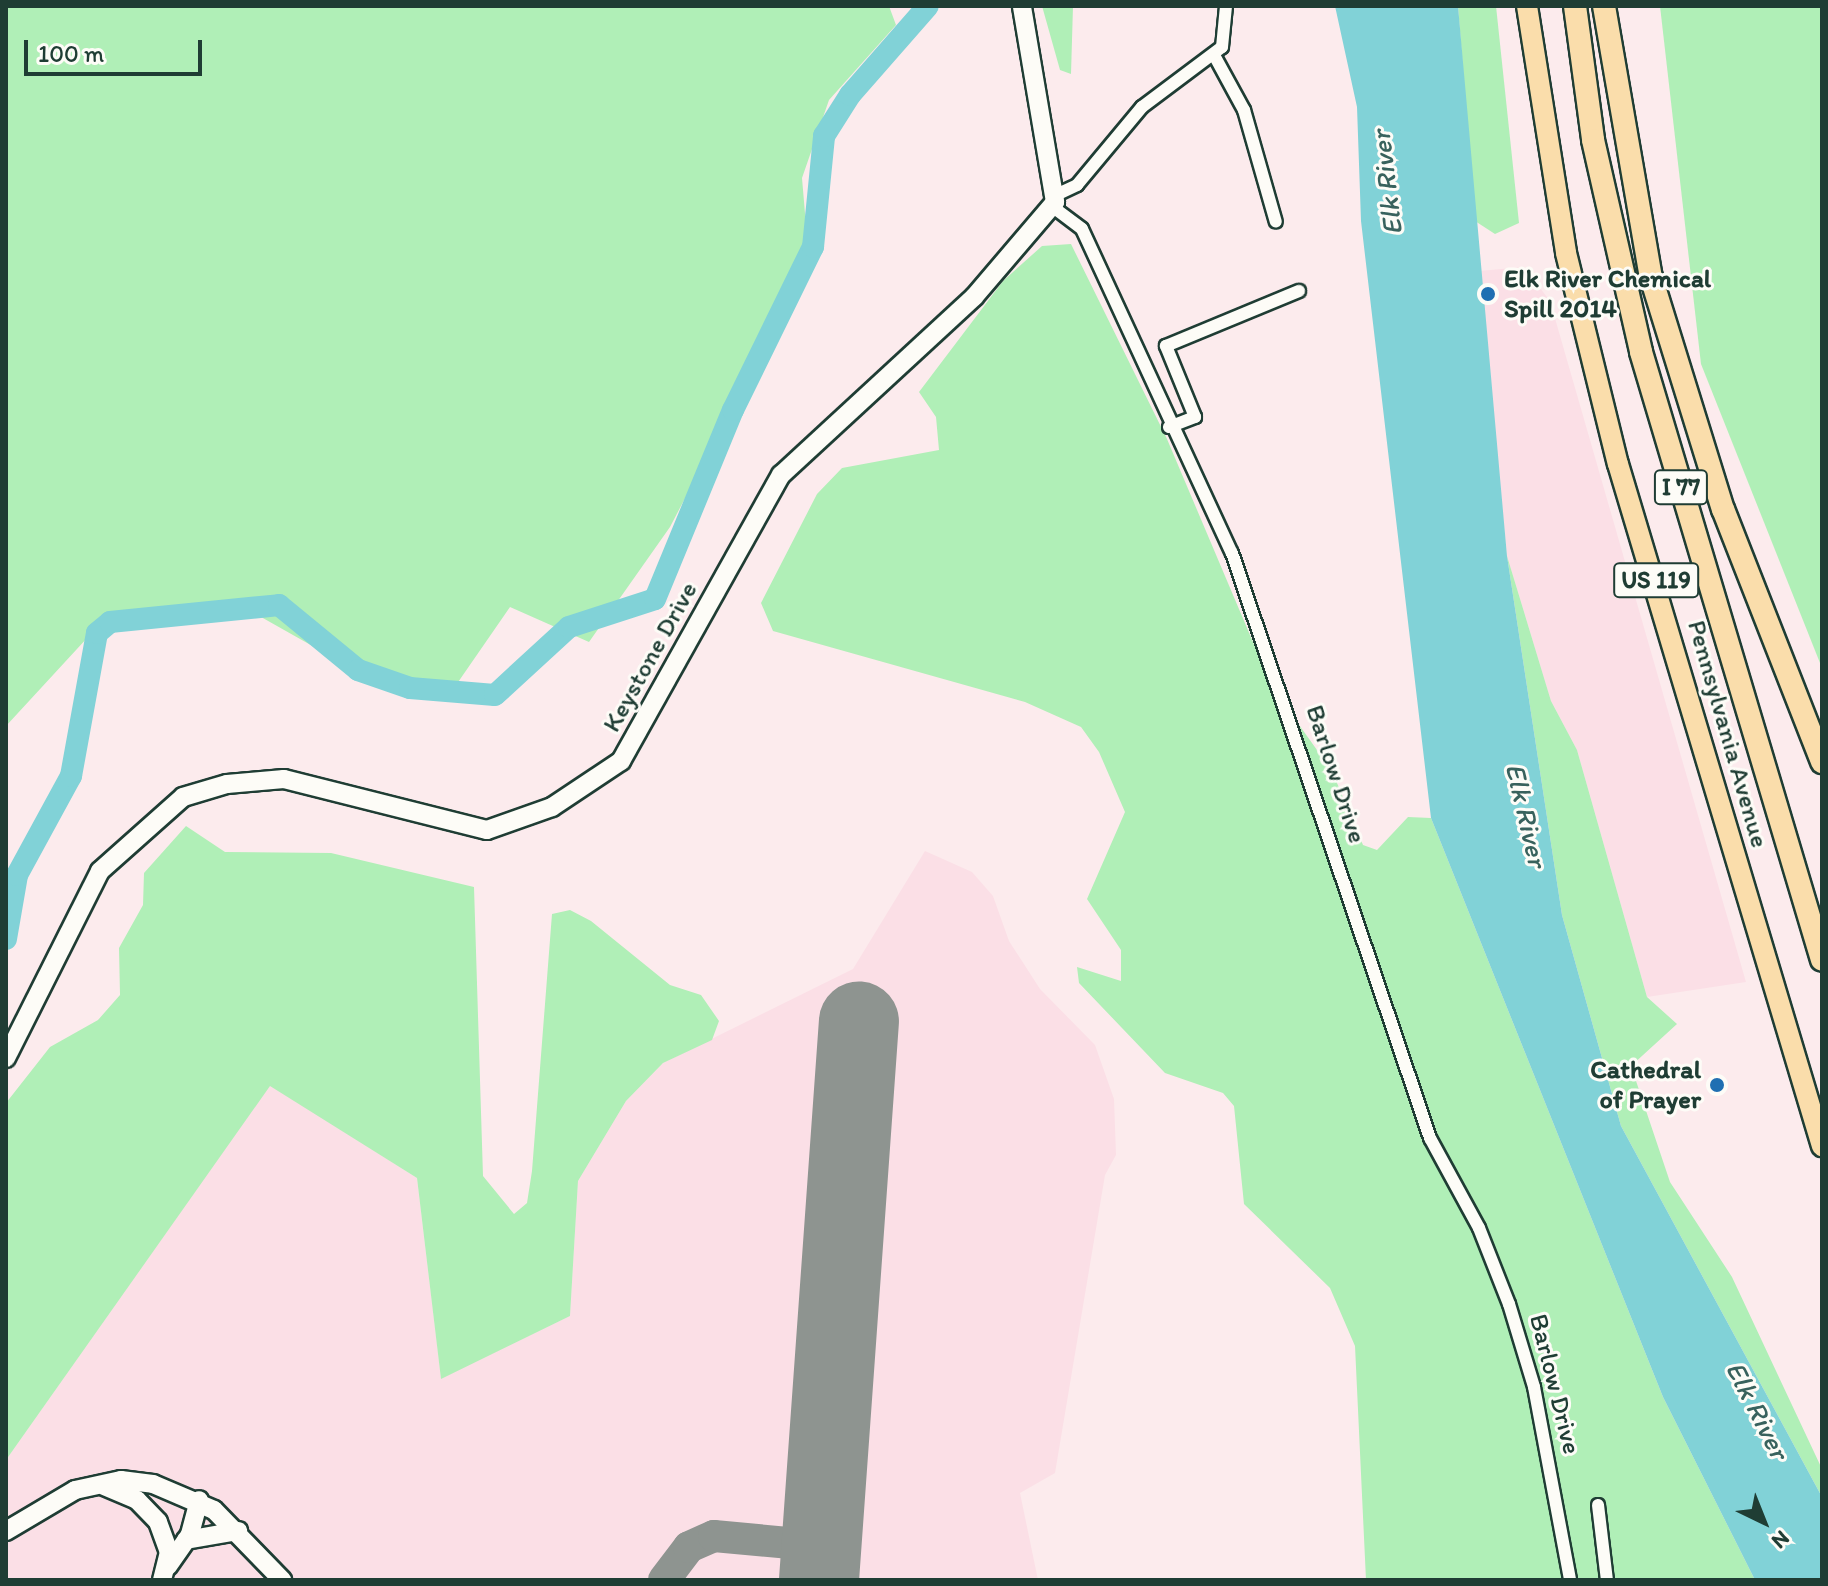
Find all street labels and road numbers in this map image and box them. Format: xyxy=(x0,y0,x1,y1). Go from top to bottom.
road number: I 77 xyxy=(1653,467,1709,507)
road number: US 119 xyxy=(1612,560,1700,600)
street label: Keystone Drive xyxy=(596,576,704,738)
street label: Pennsylvania Avenue xyxy=(1681,617,1775,851)
street label: Barlow Drive xyxy=(1299,701,1373,847)
street label: Barlow Drive xyxy=(1523,1311,1587,1457)

